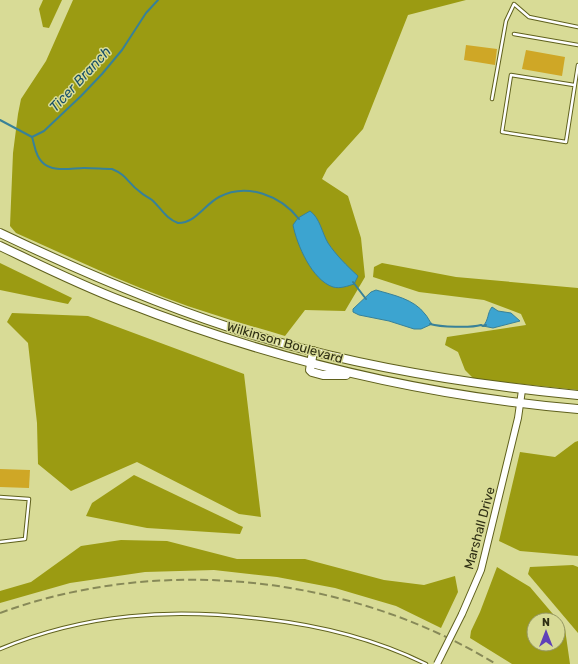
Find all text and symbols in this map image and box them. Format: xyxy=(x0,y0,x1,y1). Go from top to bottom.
water label: Ticer Branch xyxy=(46,43,115,115)
street label: Wilkinson Boulevard xyxy=(225,319,345,366)
street label: Marshall Drive xyxy=(461,485,498,571)
north arrow xyxy=(526,612,566,652)
text: N xyxy=(542,616,550,629)

